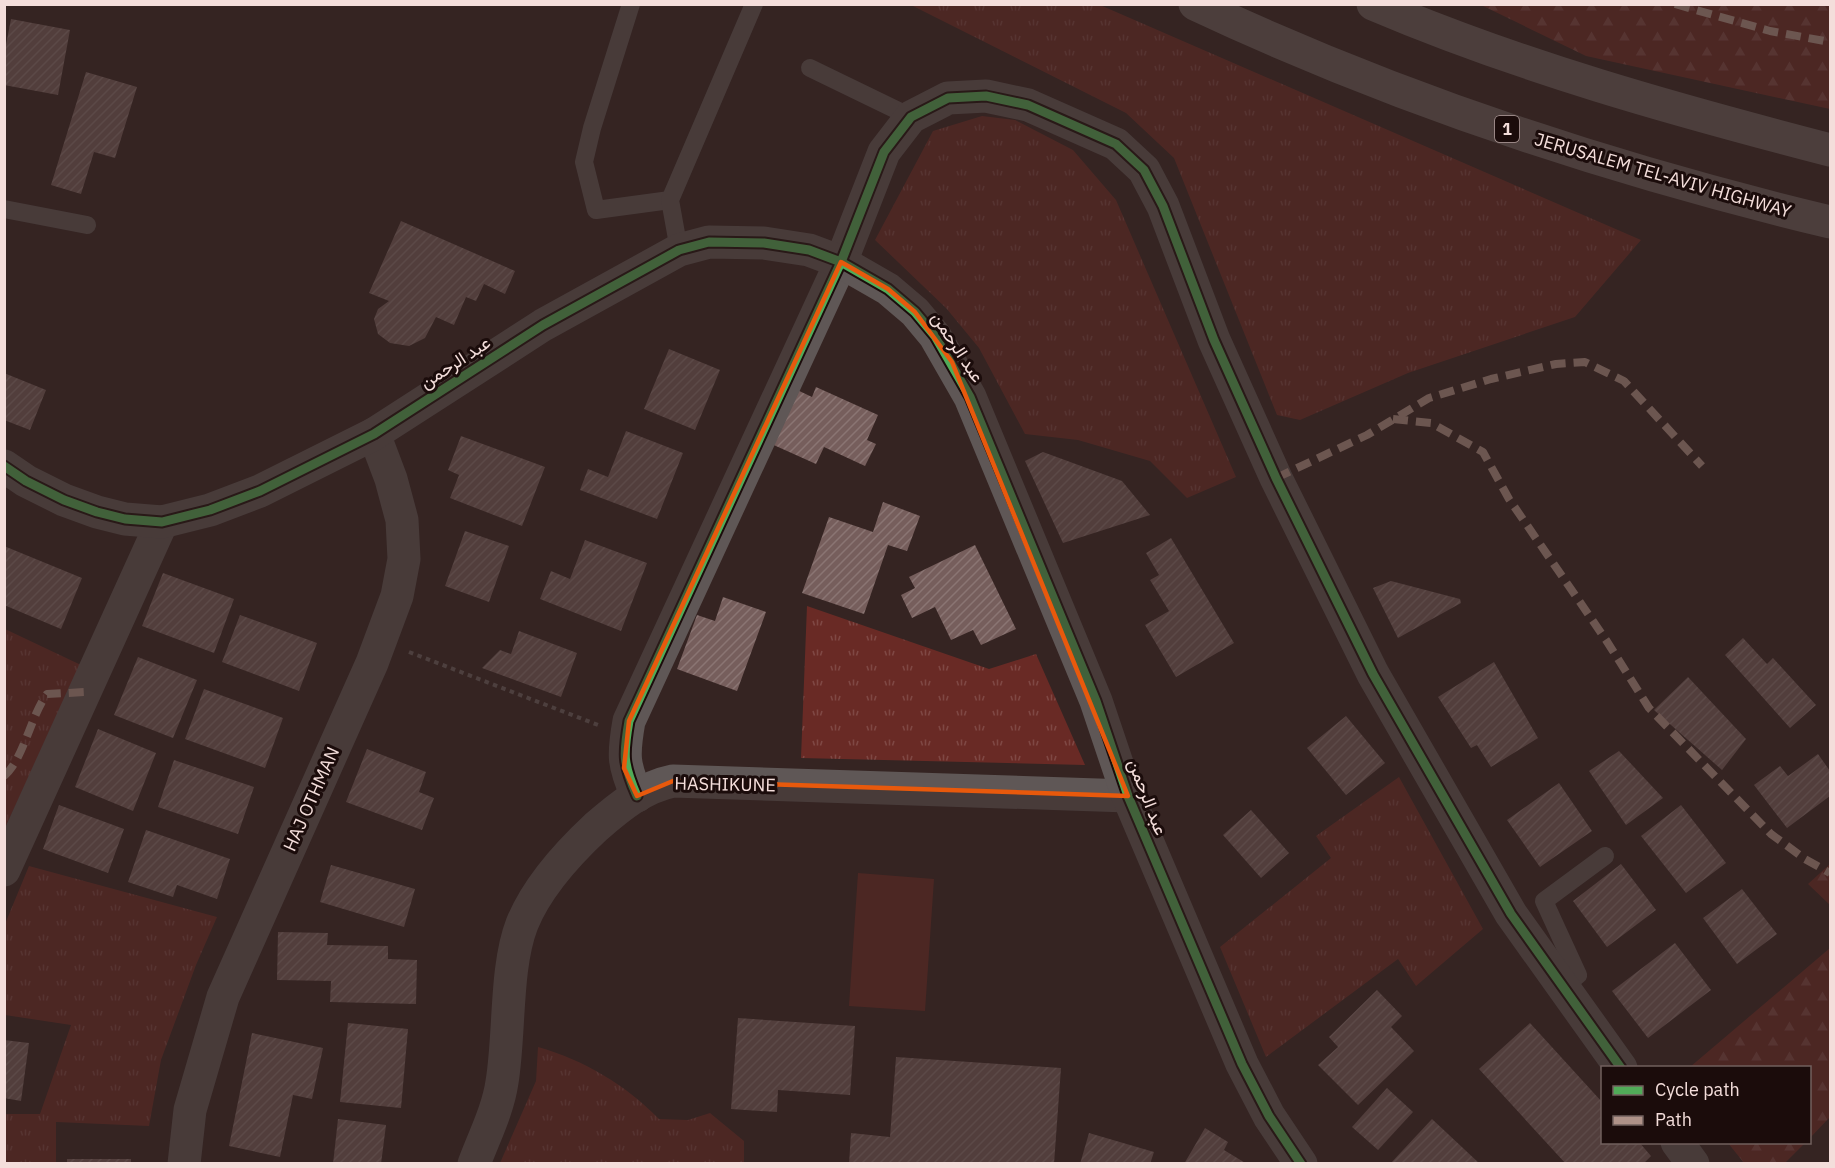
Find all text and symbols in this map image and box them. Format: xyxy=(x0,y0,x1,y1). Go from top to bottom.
road number: 1 xyxy=(1495,116,1519,142)
street label: JERUSALEM TEL-AVIV HIGHWAY xyxy=(1532,127,1794,223)
street label: عبد الرحمن xyxy=(927,307,989,387)
street label: عبد الرحمن xyxy=(415,331,495,393)
street label: HAJ OTHMAN xyxy=(278,743,344,855)
street label: عبد الرحمن xyxy=(1123,756,1173,838)
street label: HASHIKUNE xyxy=(674,772,776,796)
legend xyxy=(1601,1066,1811,1144)
text: Cycle path xyxy=(1655,1078,1740,1101)
text: Path xyxy=(1655,1108,1692,1131)

